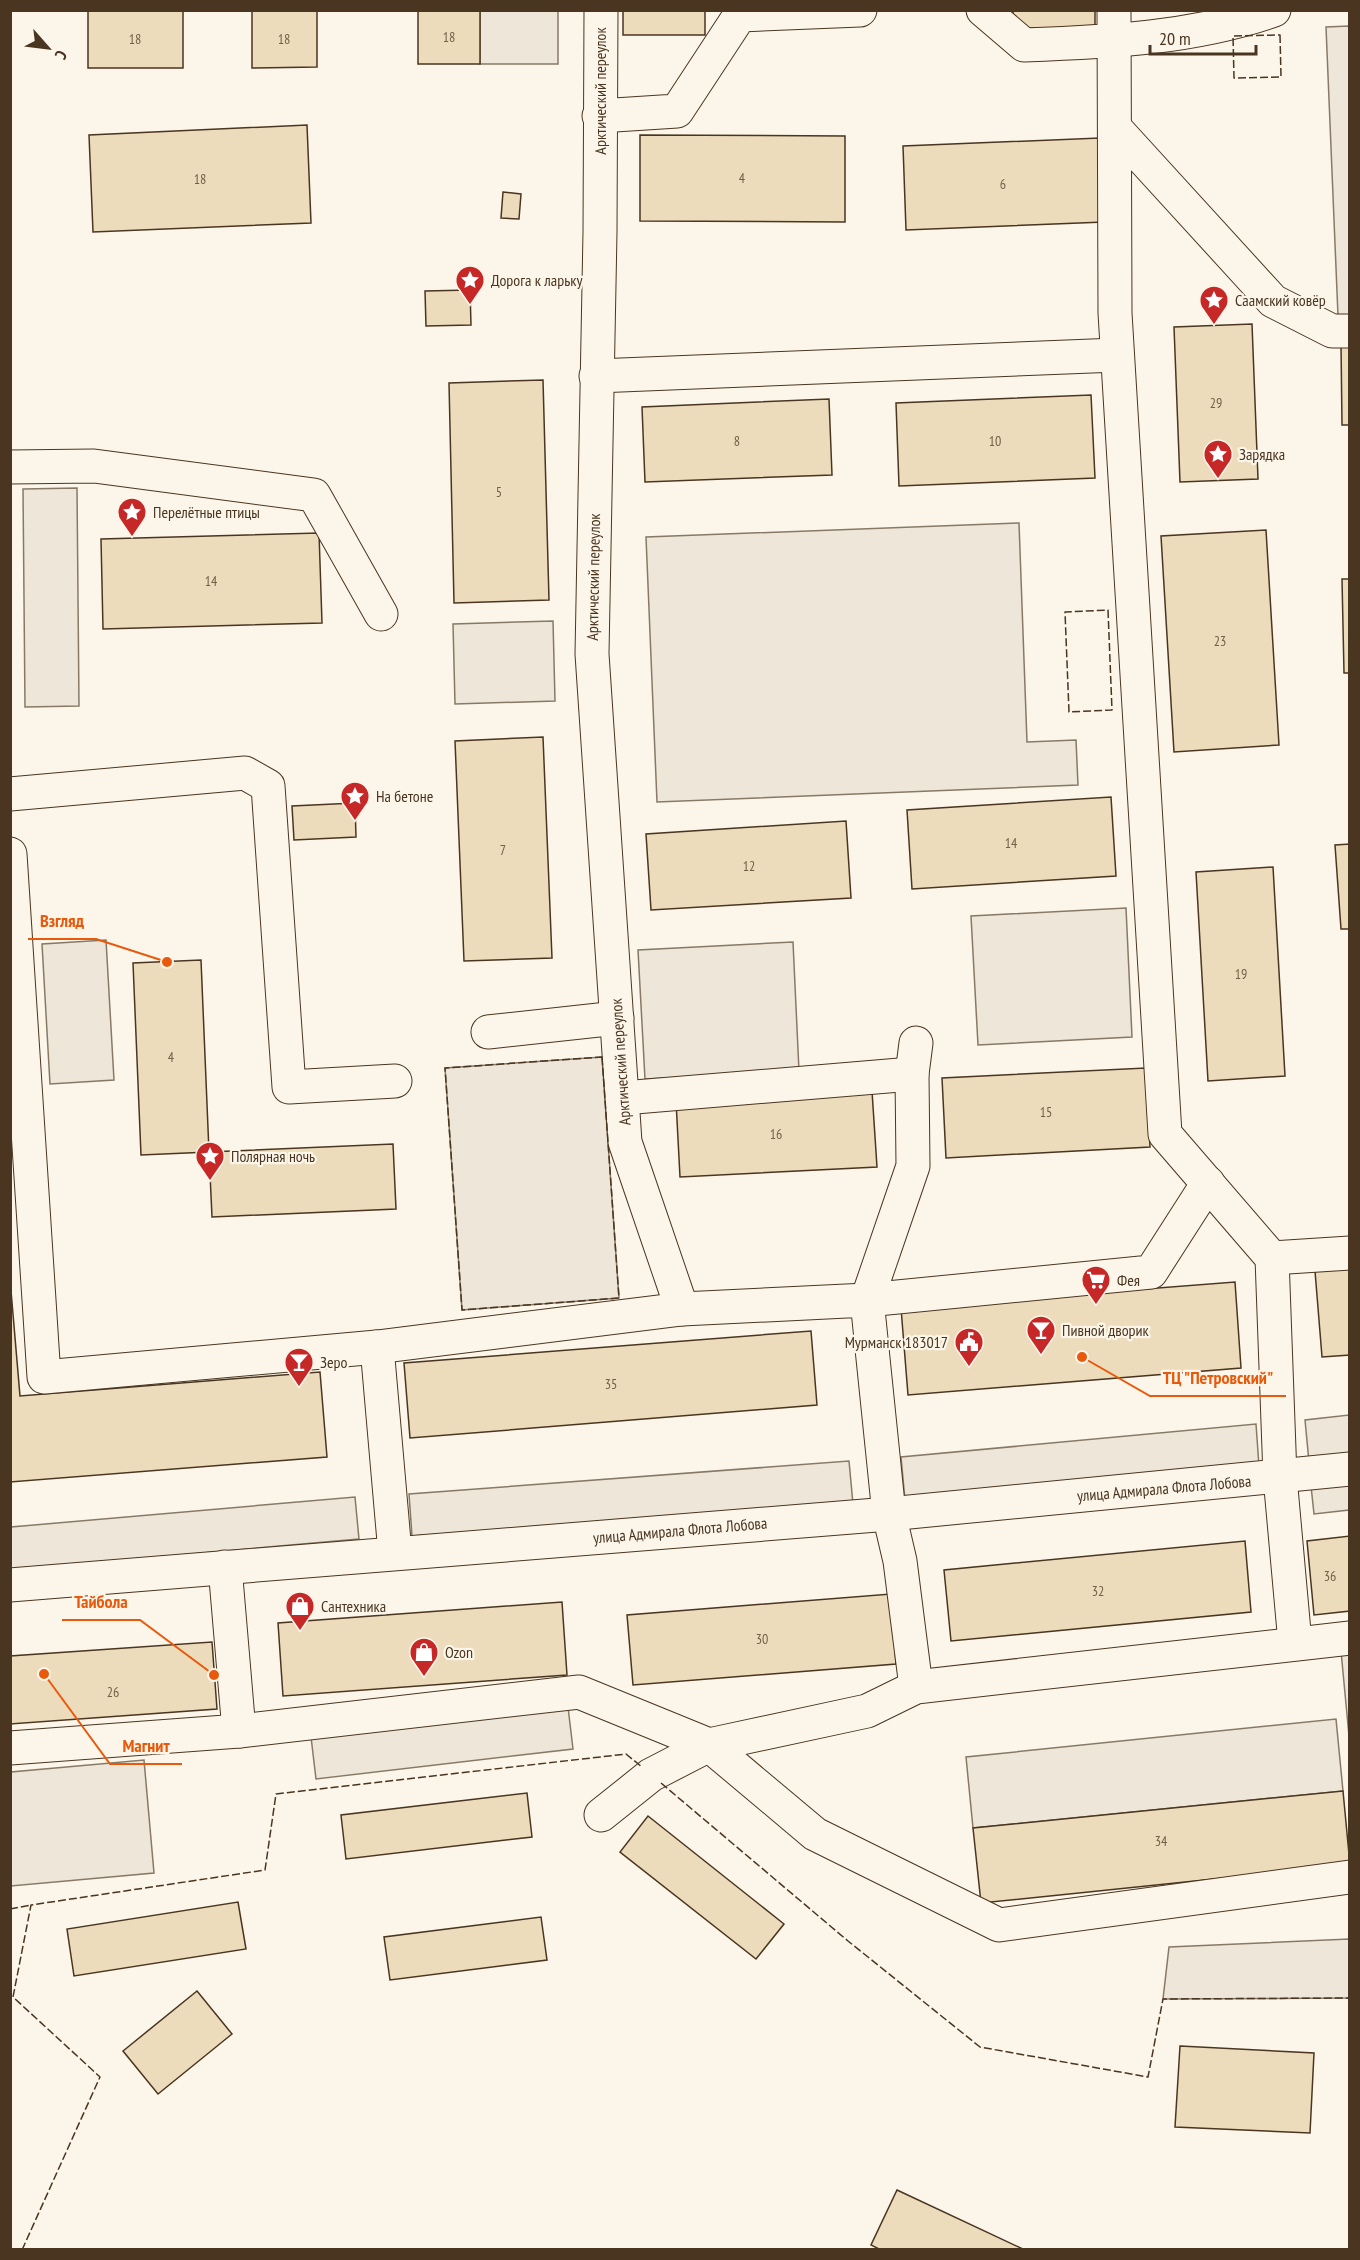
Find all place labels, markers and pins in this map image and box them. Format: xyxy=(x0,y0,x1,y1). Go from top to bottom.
place icon: Дорога к ларьку xyxy=(454,264,486,306)
place label: Дорога к ларьку xyxy=(491,270,582,290)
place icon: Саамский ковёр xyxy=(1198,284,1230,326)
place label: Саамский ковёр xyxy=(1235,290,1326,310)
place icon: Зарядка xyxy=(1202,438,1234,480)
place label: Зарядка xyxy=(1239,444,1285,464)
place icon: Перелётные птицы xyxy=(116,496,148,538)
place label: Перелётные птицы xyxy=(153,502,260,522)
place icon: На бетоне xyxy=(339,780,371,822)
place label: На бетоне xyxy=(376,786,433,806)
callout: Взгляд xyxy=(28,903,96,939)
place icon: Полярная ночь xyxy=(194,1140,226,1182)
place label: Полярная ночь xyxy=(231,1146,315,1166)
supermarket icon: Фея xyxy=(1080,1264,1112,1306)
place label: Фея xyxy=(1117,1270,1140,1290)
bar icon: Пивной дворик xyxy=(1025,1314,1057,1356)
place label: Пивной дворик xyxy=(1062,1320,1150,1340)
public building icon: Мурманск 183017 xyxy=(953,1326,985,1368)
place label: Мурманск 183017 xyxy=(845,1332,948,1352)
bar icon: Зеро xyxy=(283,1346,315,1388)
place label: Зеро xyxy=(320,1352,348,1372)
callout: ТЦ "Петровский" xyxy=(1150,1360,1286,1396)
callout: Тайбола xyxy=(62,1584,140,1620)
shop icon: Сантехника xyxy=(284,1590,316,1632)
place label: Сантехника xyxy=(321,1596,386,1616)
shop icon: Ozon xyxy=(408,1636,440,1678)
place label: Ozon xyxy=(445,1642,473,1662)
callout: Магнит xyxy=(110,1728,182,1764)

